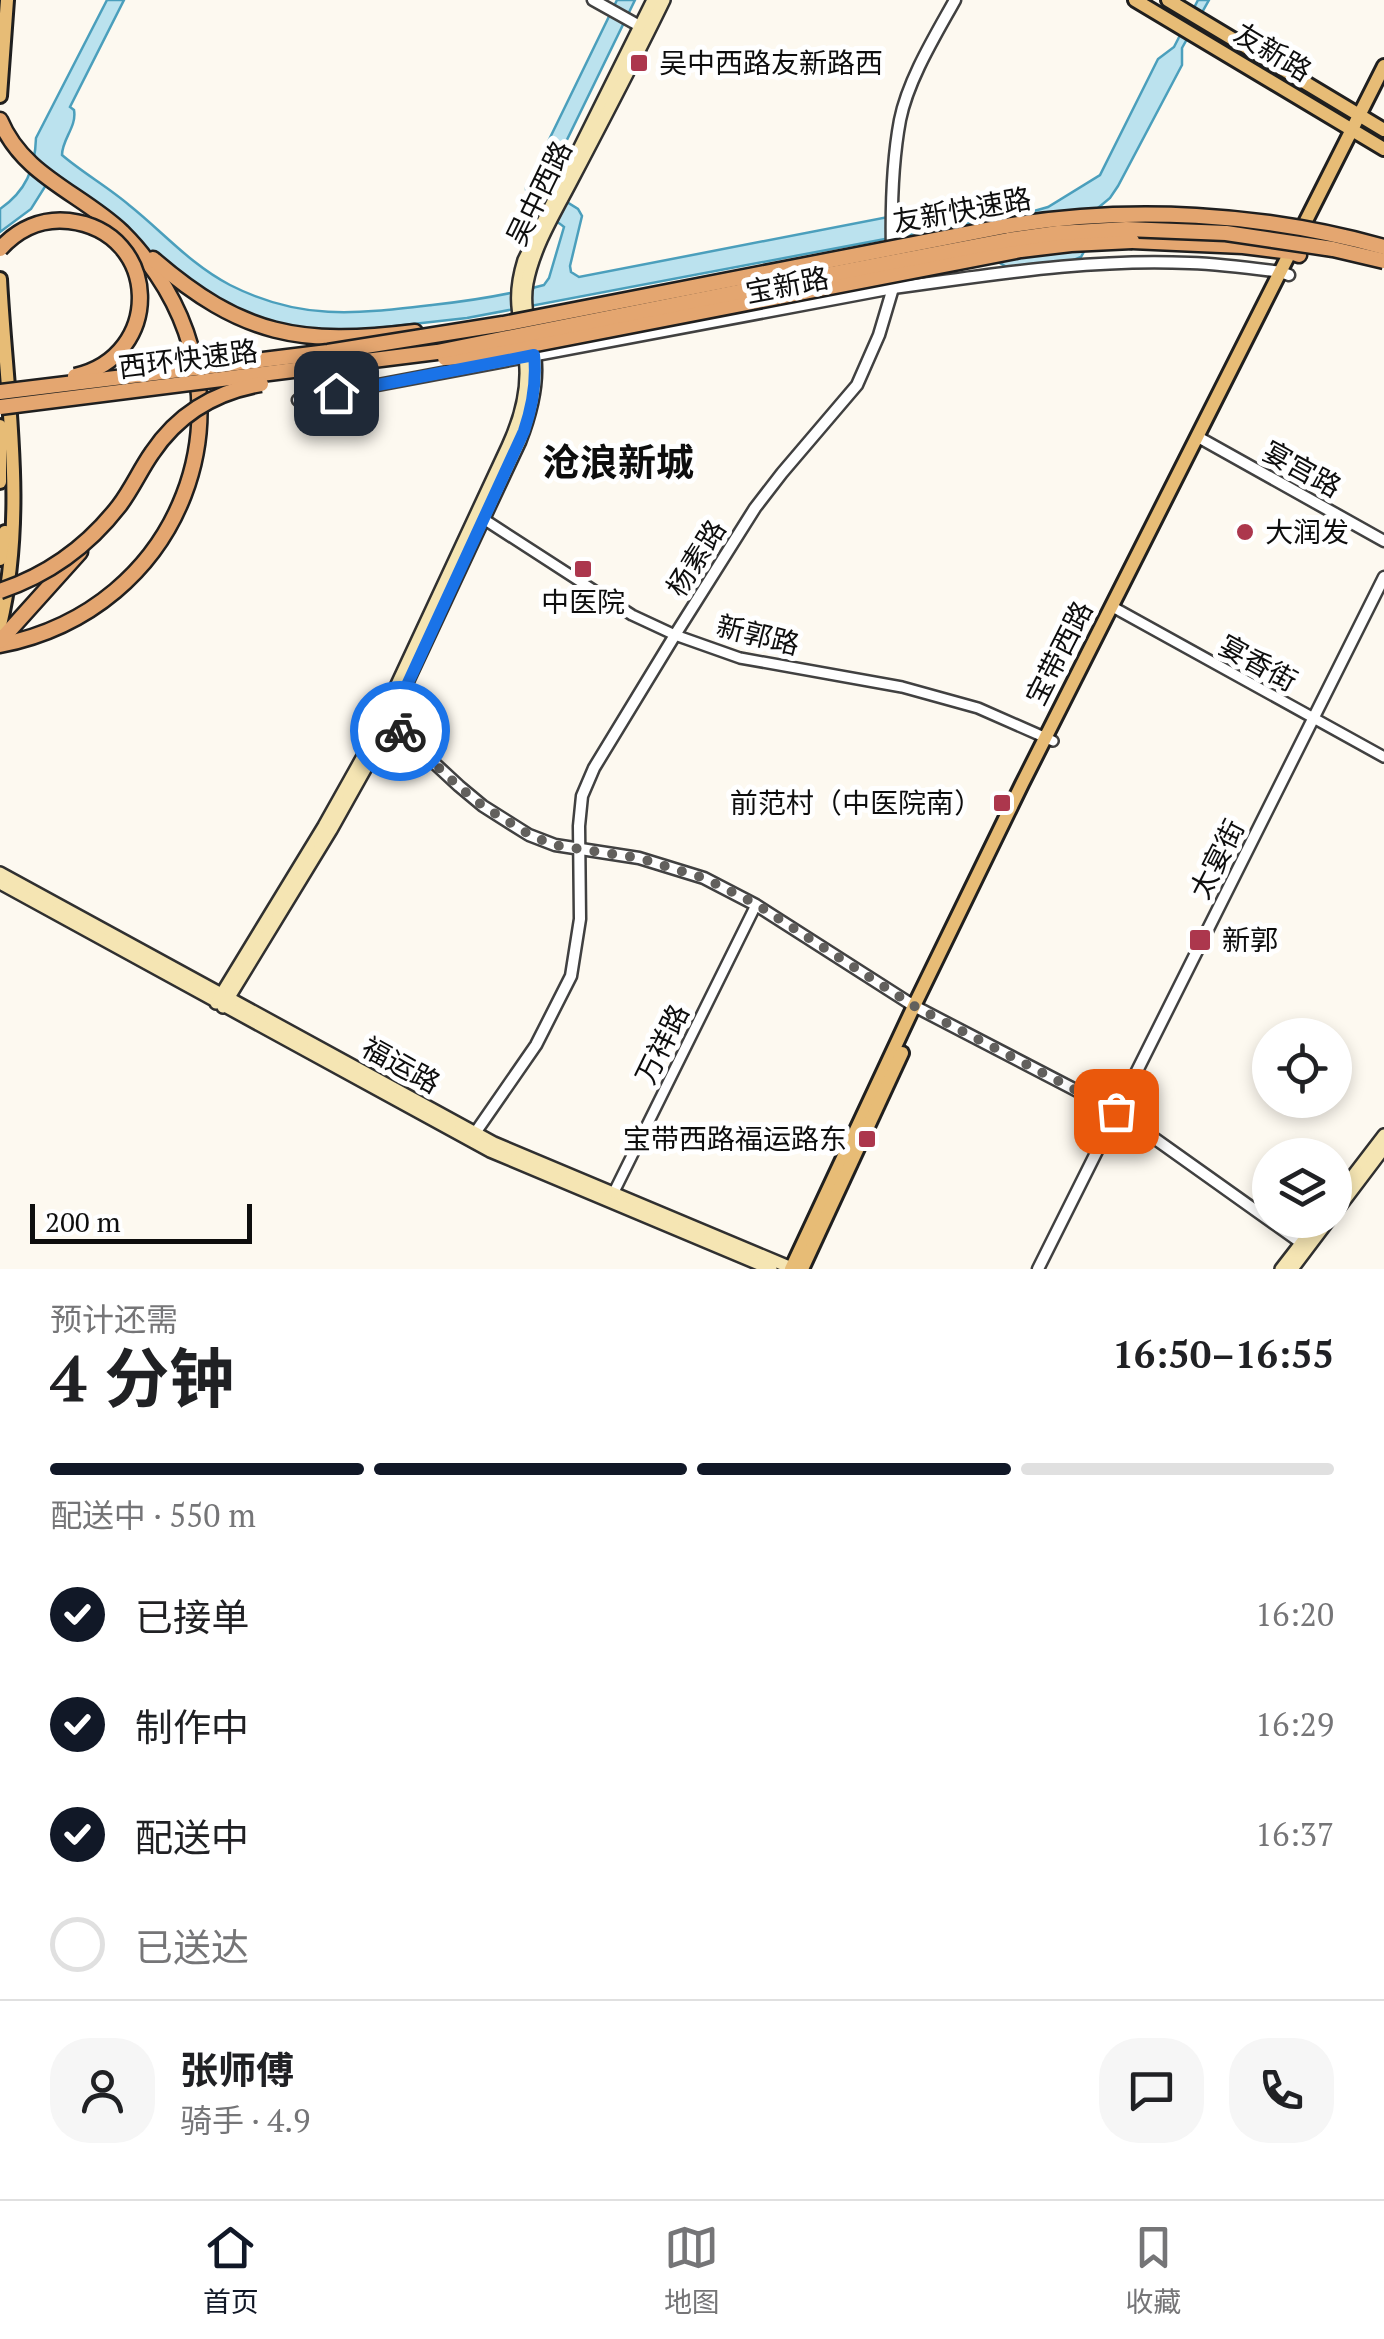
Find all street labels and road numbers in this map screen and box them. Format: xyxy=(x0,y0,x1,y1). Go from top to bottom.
street label: 友新路 xyxy=(1228,14,1319,89)
street label: 吴中西路 xyxy=(497,134,580,251)
street label: 友新快速路 xyxy=(890,179,1034,240)
street label: 宝新路 xyxy=(742,258,832,311)
street label: 西环快速路 xyxy=(116,332,260,385)
street label: 宴宫路 xyxy=(1257,432,1348,505)
street label: 杨素路 xyxy=(658,512,734,603)
street label: 宝带西路 xyxy=(1017,594,1100,711)
street label: 新郭路 xyxy=(713,606,803,663)
street label: 宴香街 xyxy=(1213,626,1304,699)
street label: 太宴街 xyxy=(1181,813,1252,905)
street label: 万祥路 xyxy=(627,998,697,1090)
street label: 福运路 xyxy=(356,1028,447,1101)

